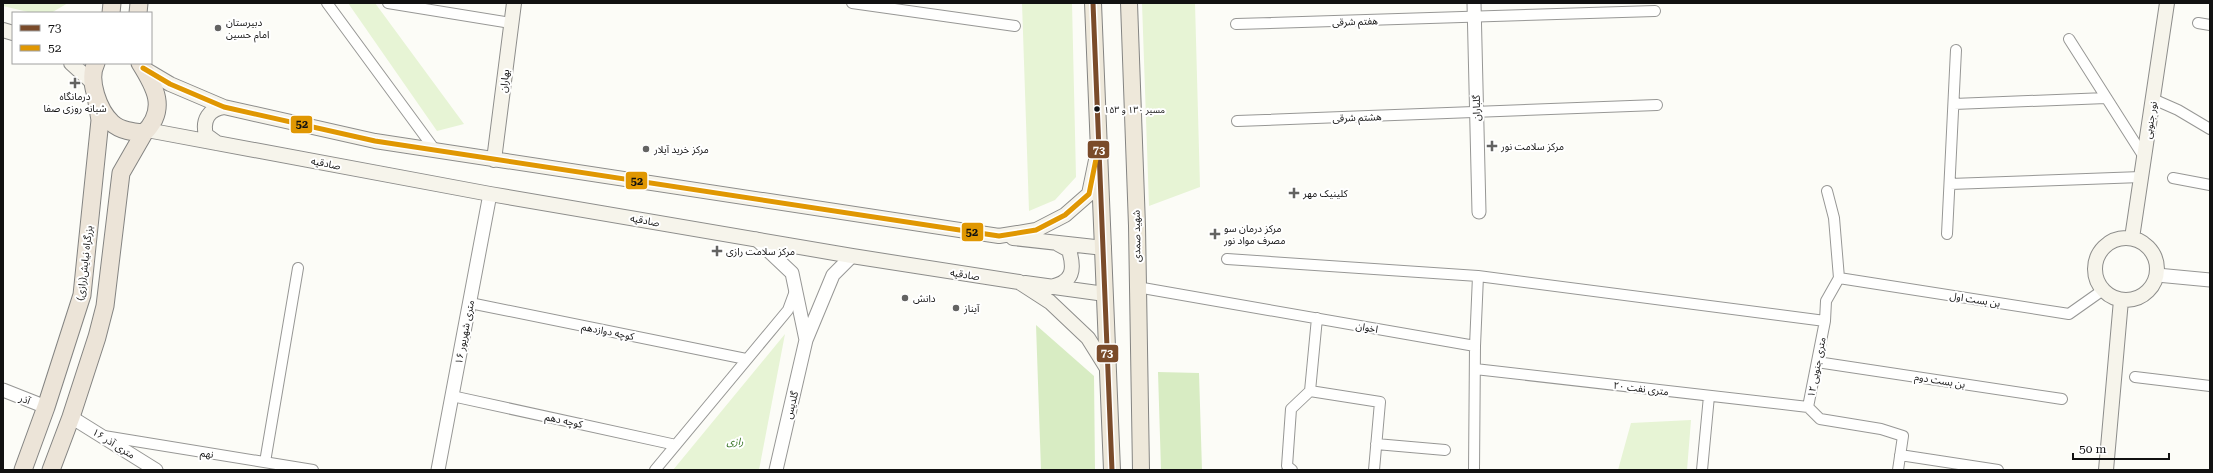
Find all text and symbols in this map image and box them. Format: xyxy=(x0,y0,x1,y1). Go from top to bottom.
legend xyxy=(12,12,152,64)
street label: هفتم شرقی xyxy=(1332,15,1378,30)
place label: دبیرستان امام حسین xyxy=(226,17,269,43)
text: 73 xyxy=(48,21,62,35)
marker: دبیرستان امام حسین xyxy=(213,23,223,33)
text: 52 xyxy=(48,41,62,55)
street label: بهاران xyxy=(498,69,512,93)
marker: درمانگاه شبانه روزی صفا xyxy=(69,77,81,89)
place label: درمانگاه شبانه روزی صفا xyxy=(43,91,107,115)
street label: گلباران xyxy=(1471,94,1483,121)
street label: نور جنوبی xyxy=(2142,100,2160,140)
marker: مسیر ۱۳۰ و ۱۵۳ xyxy=(1092,104,1102,114)
place label: مسیر ۱۳۰ و ۱۵۳ xyxy=(1104,105,1165,116)
street label: هشتم شرقی xyxy=(1332,111,1382,126)
line badge: 52 xyxy=(290,115,313,134)
text: 52 xyxy=(296,118,308,131)
line badge: 73 xyxy=(1087,140,1110,159)
marker: مرکز سلامت نور xyxy=(1486,140,1498,152)
place label: مرکز سلامت نور xyxy=(1500,141,1564,153)
marker: مرکز خرید آیلار xyxy=(641,144,651,154)
place label: مرکز خرید آیلار xyxy=(653,144,709,156)
text: 73 xyxy=(1093,144,1105,157)
street label: صادقیه xyxy=(310,155,342,172)
line badge: 52 xyxy=(625,171,648,190)
text: 52 xyxy=(631,175,643,188)
marker: کلینیک مهر xyxy=(1288,187,1300,199)
place label: کلینیک مهر xyxy=(1302,188,1348,200)
street label: شهید صمدی xyxy=(1131,210,1143,262)
street label: صادقیه xyxy=(629,212,661,229)
line badge: 52 xyxy=(961,222,984,242)
place label: مرکز درمان سو مصرف مواد نور xyxy=(1223,223,1286,247)
street label: بزرگراه نیایش(رازی) xyxy=(74,225,96,301)
text: 52 xyxy=(966,226,978,239)
marker: مرکز درمان سو مصرف مواد نور xyxy=(1209,228,1221,240)
marker: مرکز سلامت رازی xyxy=(711,245,723,257)
place label: مرکز سلامت رازی xyxy=(726,246,795,258)
street label: صادقیه xyxy=(949,267,980,282)
street label: بن بست اول xyxy=(1949,290,2001,310)
marker: دانش xyxy=(900,293,910,303)
place label: دانش xyxy=(913,293,936,304)
street label: ۱۶ متری شهریور xyxy=(453,299,477,365)
marker: آیناز xyxy=(951,303,961,313)
place label: آیناز xyxy=(963,303,980,315)
street label: اخوان xyxy=(1355,320,1379,336)
street label: کوچه دوازدهم xyxy=(580,321,636,344)
street label: ۱۲ متری جنوبی xyxy=(1805,336,1829,398)
line badge: 73 xyxy=(1096,344,1119,363)
text: 73 xyxy=(1101,347,1113,360)
street label: بن بست دوم xyxy=(1913,371,1966,393)
street label: ۲۰ متری نفت xyxy=(1613,380,1669,398)
street label: گلدیس xyxy=(783,389,800,420)
street label: آذر xyxy=(17,392,33,408)
street label: کوچه دهم xyxy=(544,411,585,432)
street label: ۱۶ متری آذر xyxy=(90,426,137,462)
scale bar xyxy=(2073,435,2169,461)
park label: رازی xyxy=(726,436,744,448)
text: 50 m xyxy=(2079,442,2106,456)
street label: نهم xyxy=(199,447,215,462)

